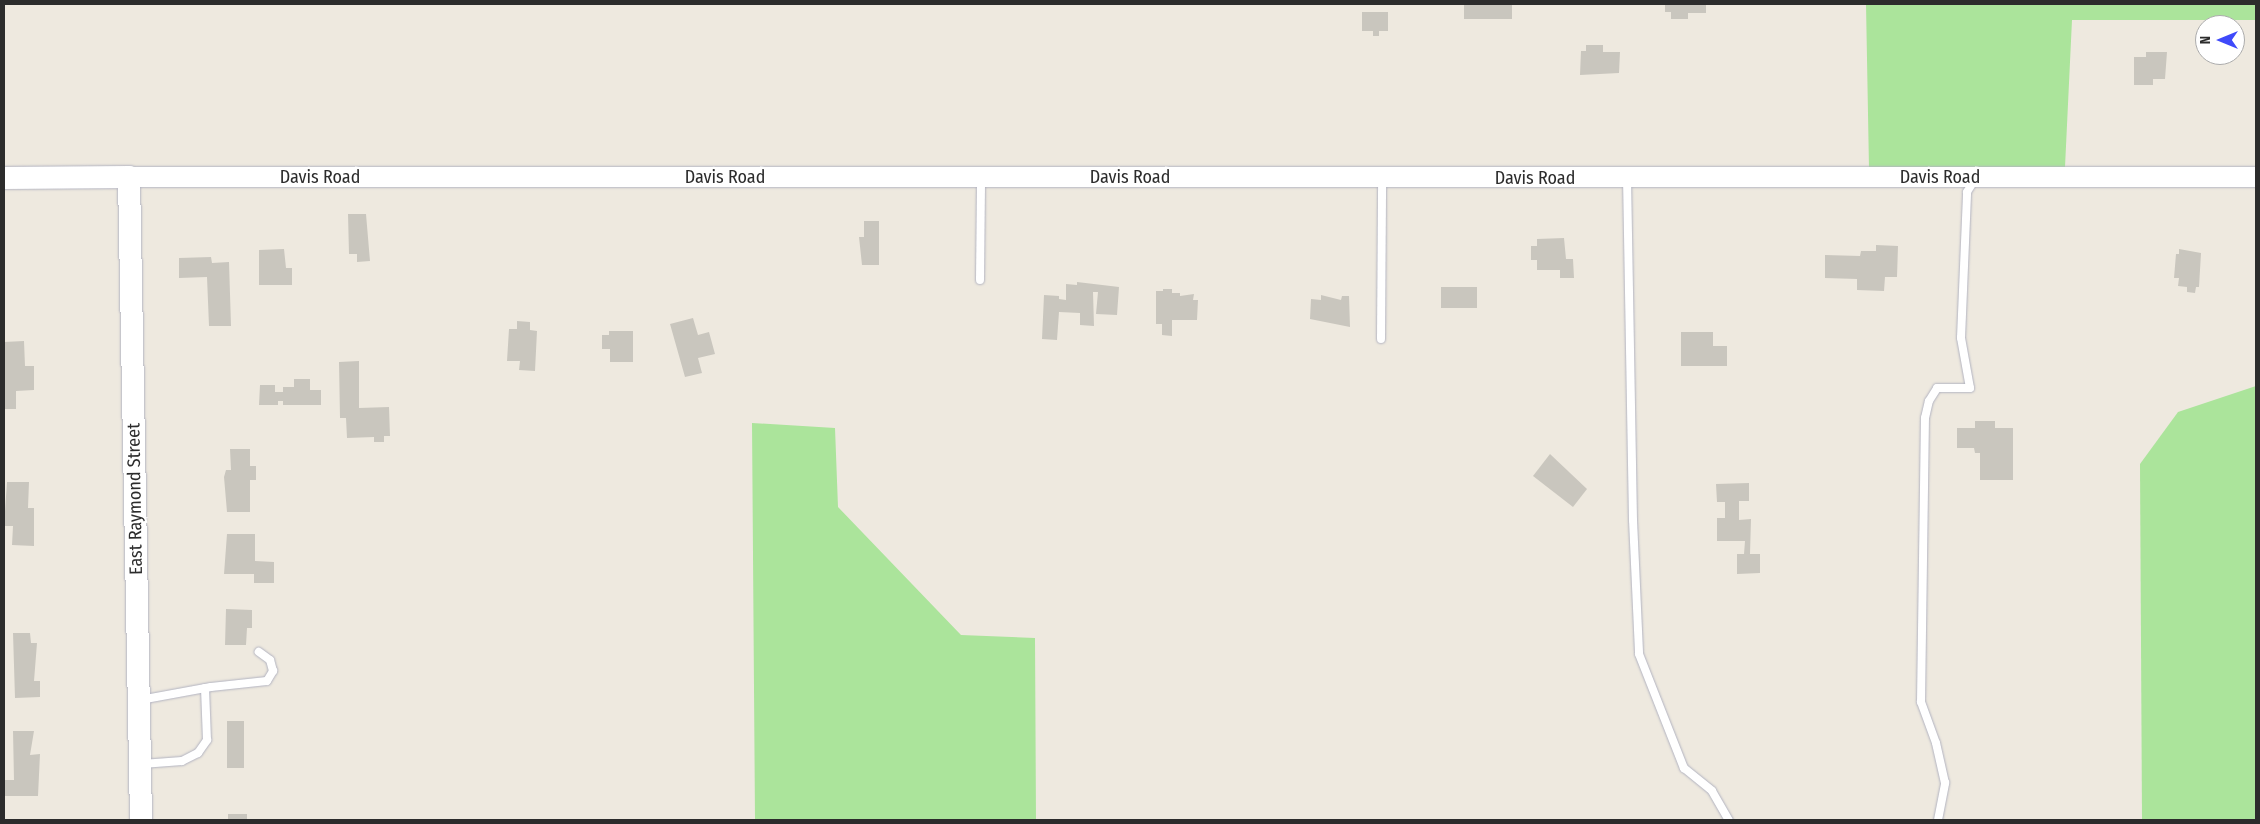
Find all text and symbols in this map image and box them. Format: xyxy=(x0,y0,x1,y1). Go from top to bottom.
north arrow xyxy=(2195,15,2245,65)
text: N xyxy=(2197,36,2214,44)
street label: Davis Road xyxy=(280,166,360,188)
street label: Davis Road xyxy=(685,166,765,188)
street label: Davis Road xyxy=(1090,166,1170,188)
street label: Davis Road xyxy=(1900,166,1980,188)
street label: Davis Road xyxy=(1495,167,1575,189)
street label: East Raymond Street xyxy=(123,423,147,575)

